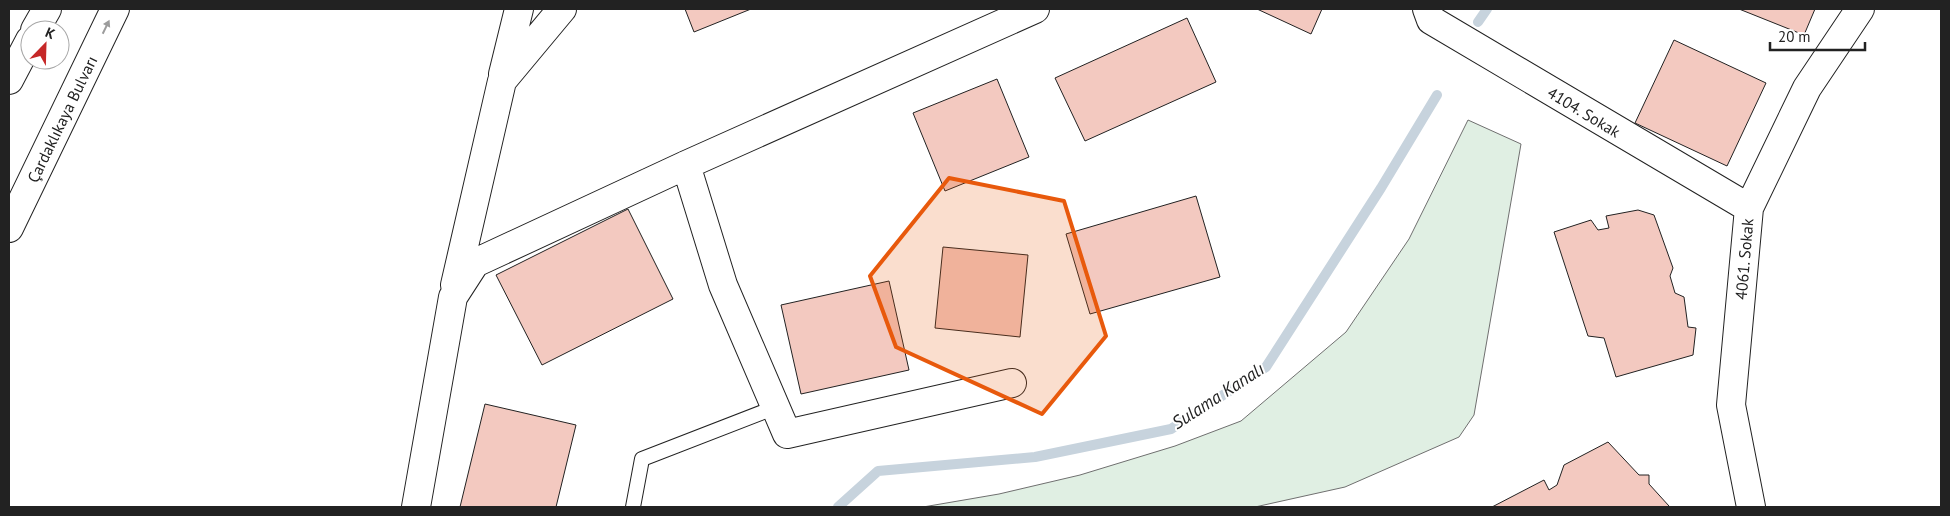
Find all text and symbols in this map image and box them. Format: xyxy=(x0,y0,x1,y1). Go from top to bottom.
north arrow xyxy=(20,20,70,70)
one-way arrow xyxy=(103,20,111,34)
scale bar xyxy=(1770,20,1865,52)
text: K xyxy=(43,23,58,43)
text: 20 m xyxy=(1778,27,1811,46)
street label: Çardaklıkaya Bulvarı xyxy=(23,52,101,186)
street label: 4104. Sokak xyxy=(1544,82,1624,142)
street label: 4061. Sokak xyxy=(1730,217,1758,301)
water label: Sulama Kanalı xyxy=(1167,357,1269,434)

